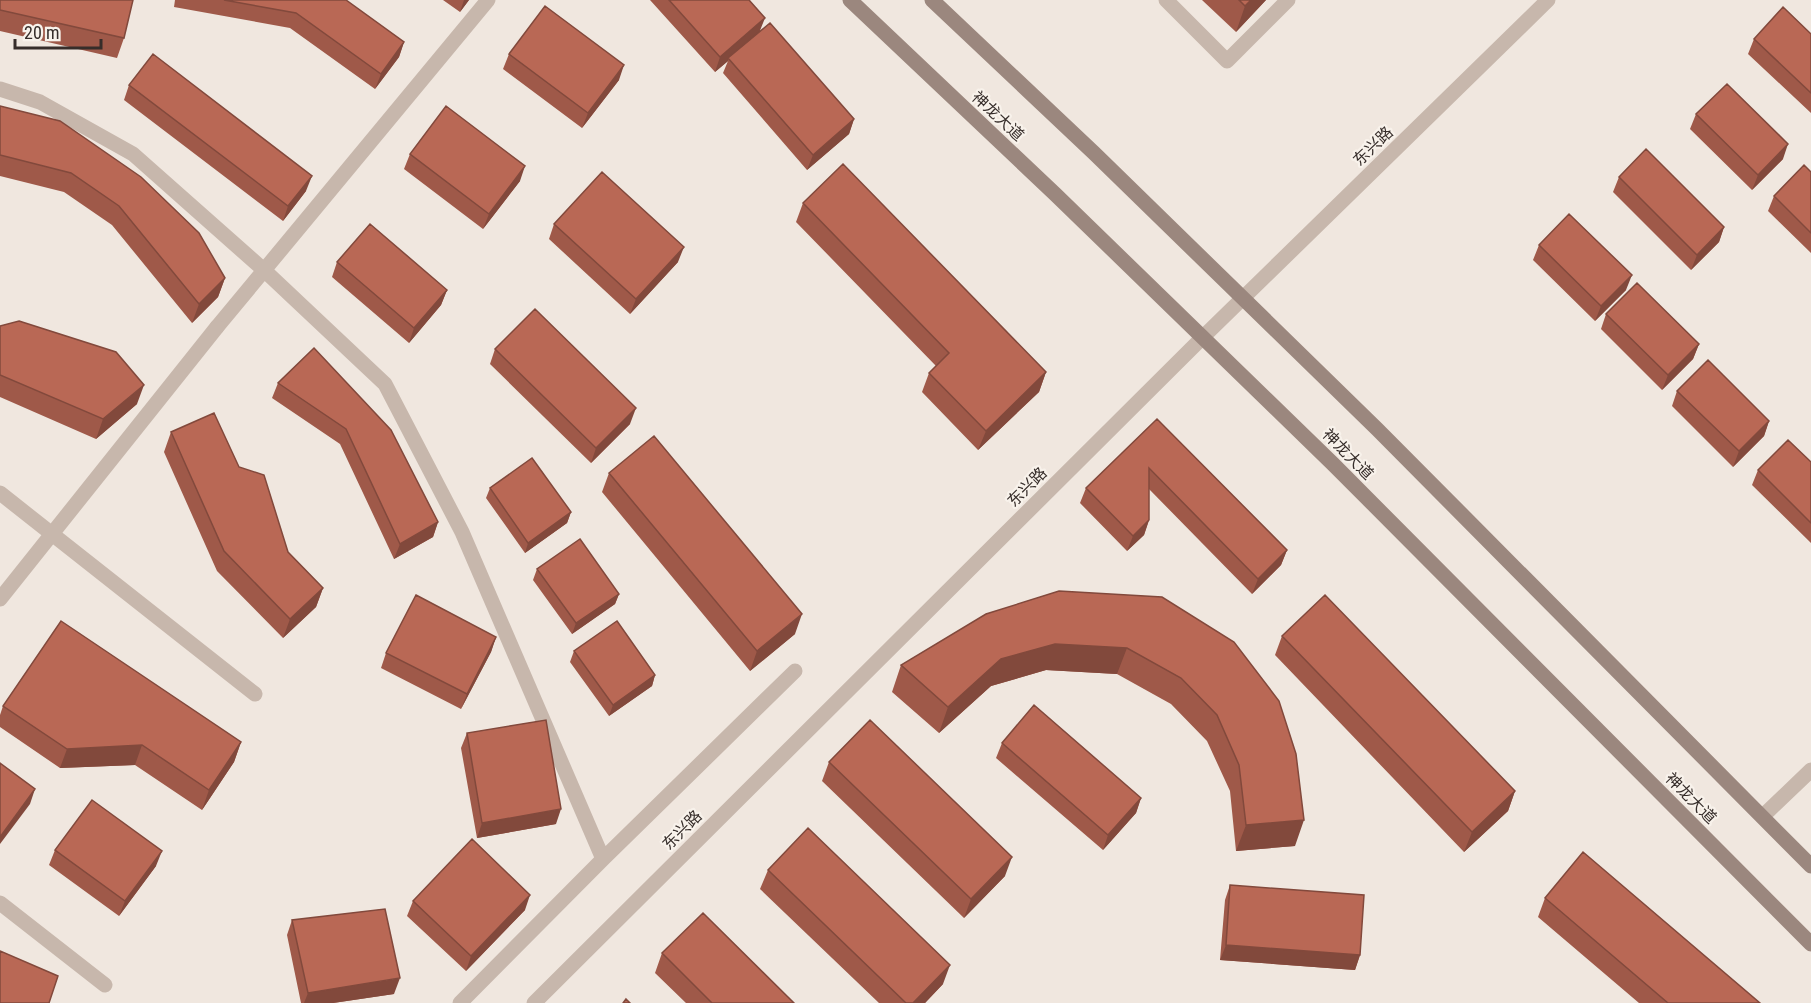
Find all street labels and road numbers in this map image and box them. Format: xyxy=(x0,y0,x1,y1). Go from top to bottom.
street label: 神龙大道 xyxy=(968,87,1028,145)
street label: 东兴路 xyxy=(1349,122,1397,170)
street label: 神龙大道 xyxy=(1319,425,1377,483)
street label: 东兴路 xyxy=(1003,463,1051,511)
street label: 神龙大道 xyxy=(1662,769,1720,827)
street label: 东兴路 xyxy=(658,806,706,854)

